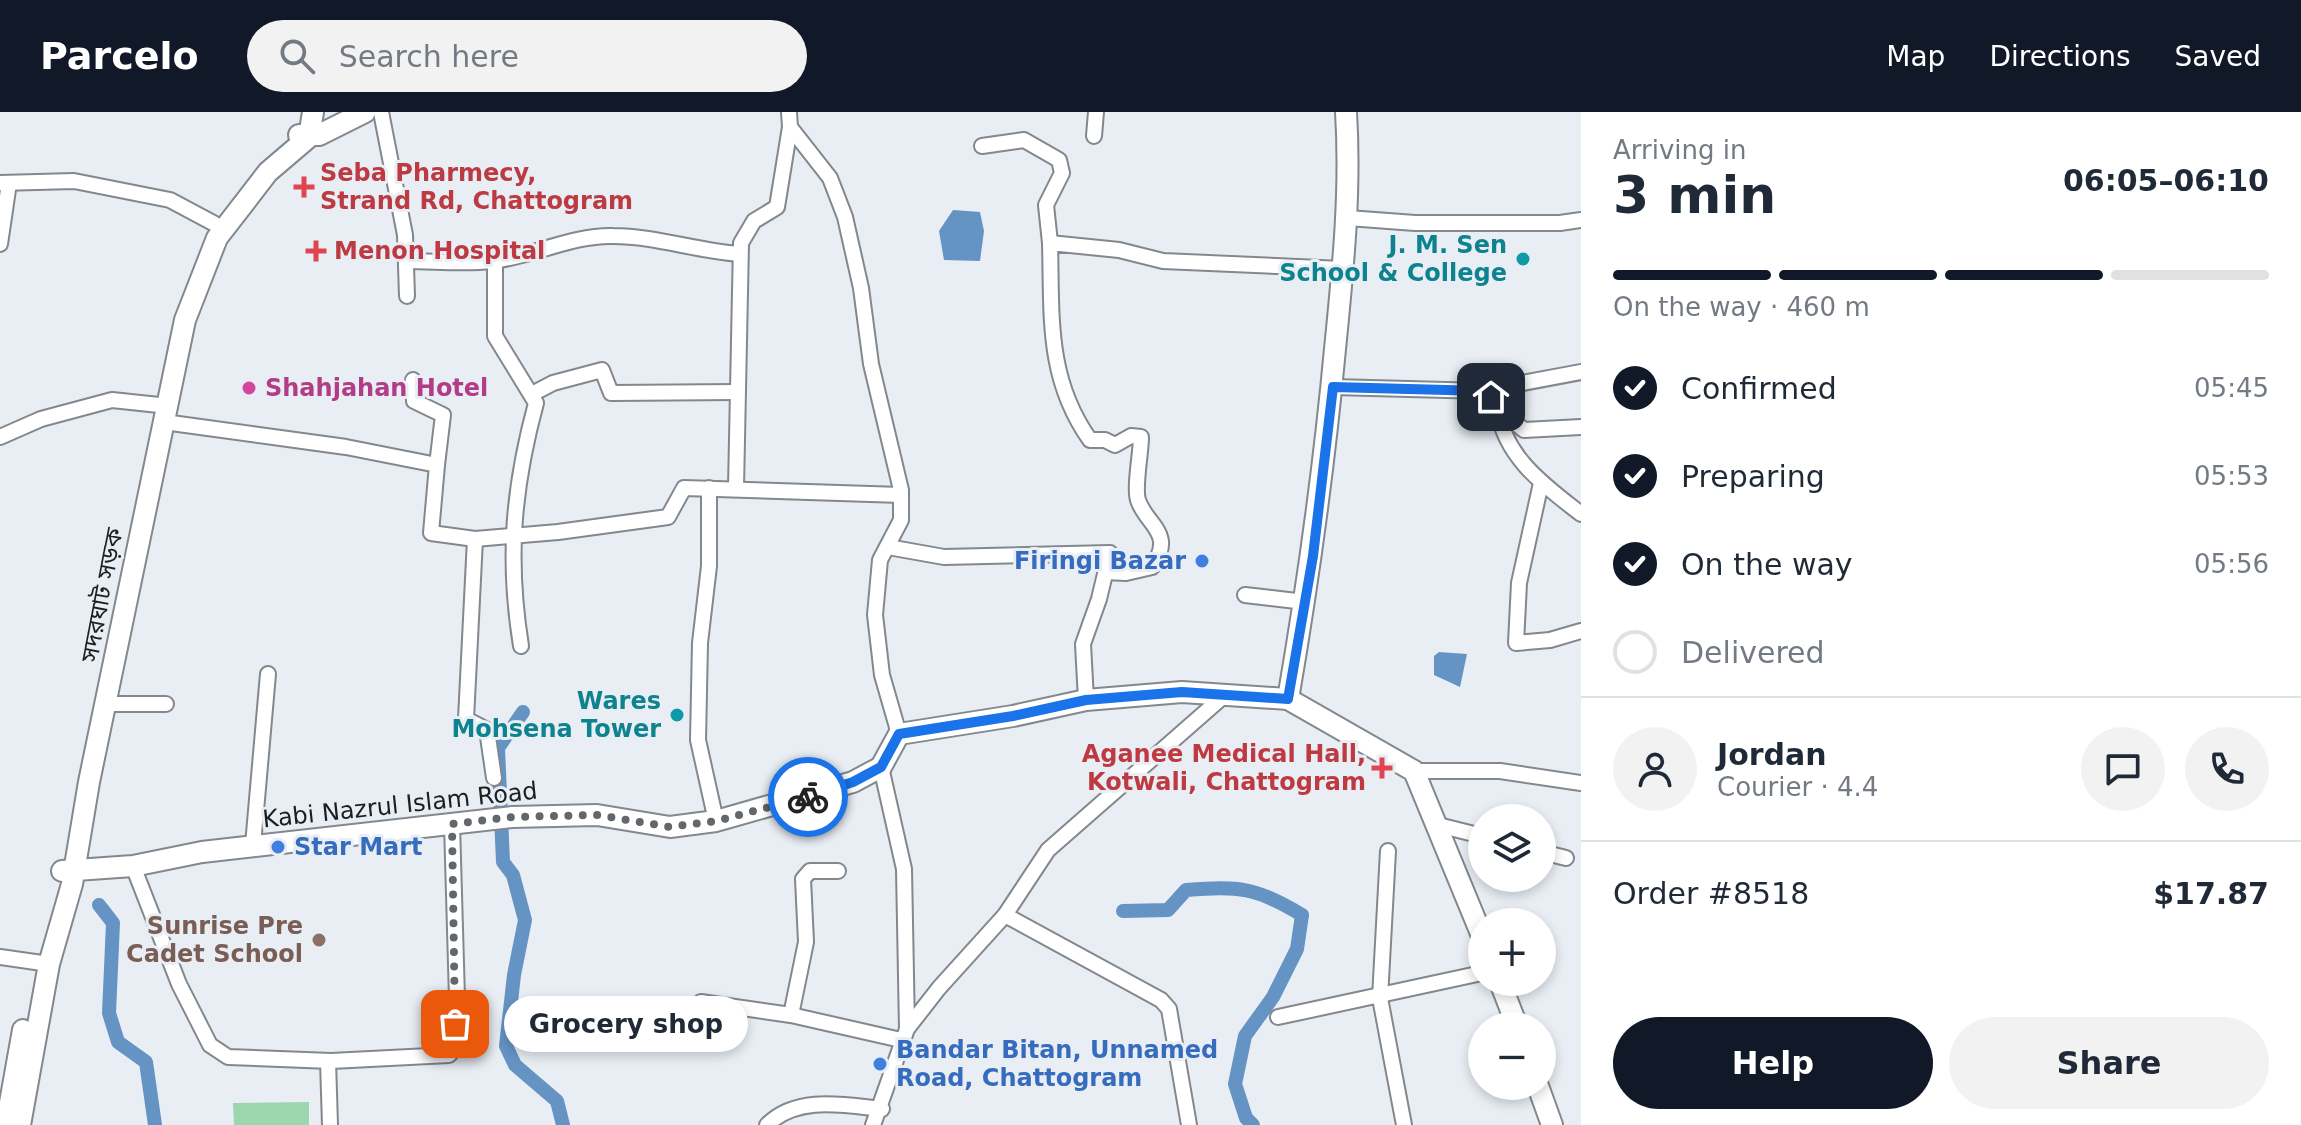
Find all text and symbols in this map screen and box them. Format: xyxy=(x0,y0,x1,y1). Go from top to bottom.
search box xyxy=(247,20,807,92)
text: Parcelo xyxy=(40,34,199,78)
icon: search xyxy=(275,34,319,78)
text: Search here xyxy=(339,39,519,74)
text: Map xyxy=(1886,40,1945,73)
text: Directions xyxy=(1989,40,2130,73)
text: Saved xyxy=(2174,40,2261,73)
text: Arriving in xyxy=(1613,135,1747,165)
place label: Seba Pharmecy, Strand Rd, Chattogram xyxy=(320,159,633,215)
text: 06:05–06:10 xyxy=(2063,163,2269,198)
text: 3 min xyxy=(1613,165,1776,225)
marker: Seba Pharmecy, Strand Rd, Chattogram xyxy=(295,178,313,196)
place label: J. M. Sen School & College xyxy=(1279,231,1507,287)
place label: Menon Hospital xyxy=(334,237,545,265)
marker: Menon Hospital xyxy=(305,240,327,262)
marker: J. M. Sen School & College xyxy=(1514,250,1532,268)
text: On the way · 460 m xyxy=(1613,292,1870,322)
pin xyxy=(1457,363,1525,431)
icon: check xyxy=(1613,366,1657,410)
text: Confirmed xyxy=(1681,371,1837,406)
text: 05:45 xyxy=(2194,373,2269,403)
place label: Shahjahan Hotel xyxy=(265,374,488,402)
icon: home xyxy=(1469,375,1513,419)
marker: Shahjahan Hotel xyxy=(240,379,258,397)
icon: check xyxy=(1613,454,1657,498)
text: Preparing xyxy=(1681,459,1825,494)
text: 05:53 xyxy=(2194,461,2269,491)
street label: সদরঘাট সড়ক xyxy=(75,525,129,665)
icon: check xyxy=(1613,542,1657,586)
place label: Firingi Bazar xyxy=(1014,547,1186,575)
text: On the way xyxy=(1681,547,1853,582)
text: 05:56 xyxy=(2194,549,2269,579)
marker: Firingi Bazar xyxy=(1193,552,1211,570)
text: Delivered xyxy=(1681,635,1825,670)
place label: Wares Mohsena Tower xyxy=(451,687,661,743)
marker: Wares Mohsena Tower xyxy=(668,706,686,724)
button: person xyxy=(1613,727,1697,811)
button: chat xyxy=(2081,727,2165,811)
button: phone xyxy=(2185,727,2269,811)
text: Jordan xyxy=(1717,737,1827,772)
place label: Aganee Medical Hall, Kotwali, Chattogram xyxy=(1082,740,1366,796)
courier xyxy=(768,757,848,837)
marker: Aganee Medical Hall, Kotwali, Chattogram xyxy=(1373,759,1391,777)
text: Courier · 4.4 xyxy=(1717,772,1878,802)
icon: bike xyxy=(786,775,830,819)
street label: Kabi Nazrul Islam Road xyxy=(261,777,539,833)
map controls xyxy=(1468,804,1556,1100)
button: layers xyxy=(1468,804,1556,892)
place label: Star Mart xyxy=(294,833,423,861)
marker: Star Mart xyxy=(269,838,287,856)
text: Order #8518 xyxy=(1613,876,1809,911)
text: $17.87 xyxy=(2153,876,2269,911)
button: + xyxy=(1468,908,1556,996)
place label: Sunrise Pre Cadet School xyxy=(126,912,303,968)
marker: Sunrise Pre Cadet School xyxy=(310,931,328,949)
pin xyxy=(421,990,489,1058)
callout: Grocery shop xyxy=(503,996,747,1052)
icon: bag xyxy=(433,1002,477,1046)
text: Grocery shop xyxy=(529,1009,723,1039)
button: − xyxy=(1468,1012,1556,1100)
button: Help xyxy=(1613,1017,1933,1109)
button: Share xyxy=(1949,1017,2269,1109)
place label: Bandar Bitan, Unnamed Road, Chattogram xyxy=(896,1036,1218,1092)
marker: Bandar Bitan, Unnamed Road, Chattogram xyxy=(871,1055,889,1073)

